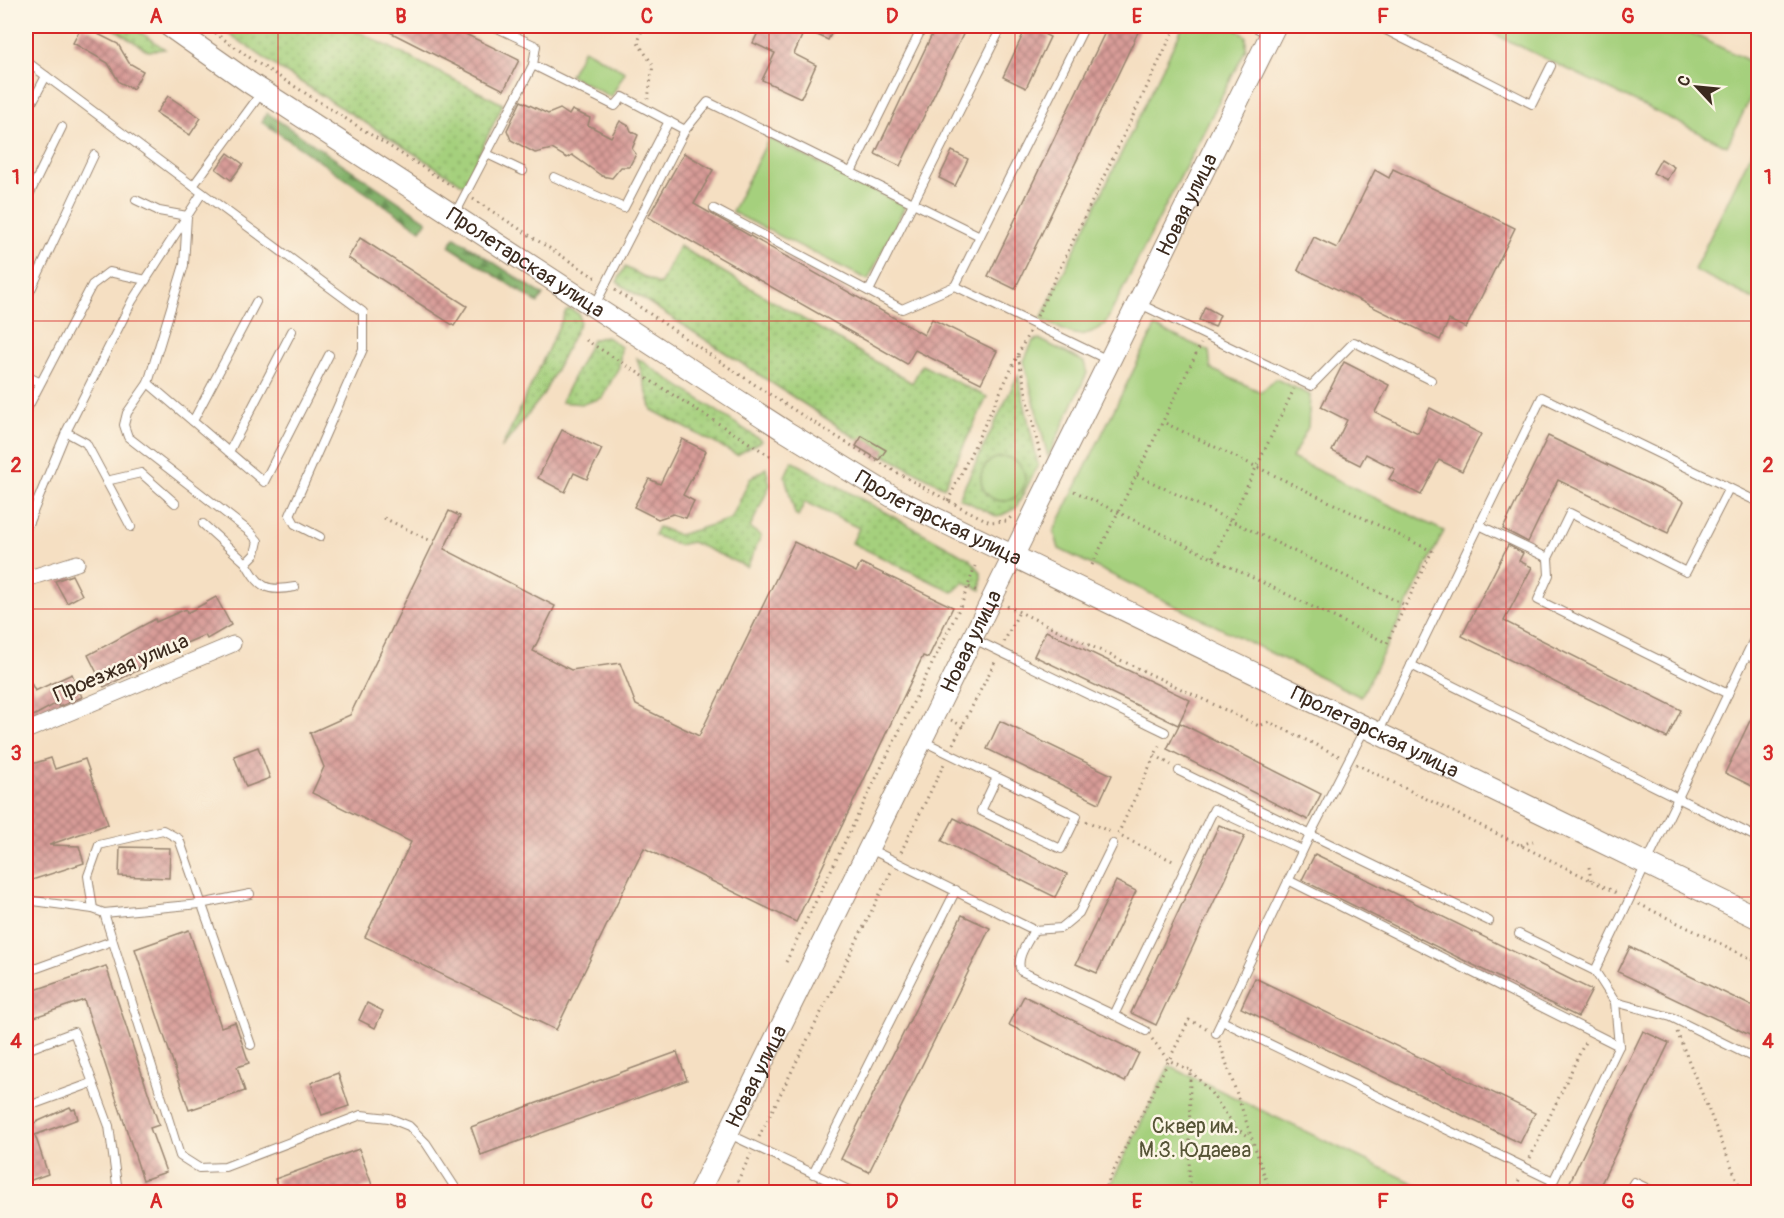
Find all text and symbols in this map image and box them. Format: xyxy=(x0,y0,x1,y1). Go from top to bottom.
text: A xyxy=(150,4,163,29)
text: B xyxy=(395,4,407,29)
text: C xyxy=(641,4,653,29)
text: D xyxy=(886,4,899,29)
text: E xyxy=(1132,4,1143,29)
text: F xyxy=(1377,4,1389,29)
text: G xyxy=(1621,4,1635,29)
north arrow xyxy=(1667,57,1727,117)
text: С xyxy=(1673,72,1696,90)
street label: Новая улица xyxy=(1150,149,1224,261)
text: 1 xyxy=(12,165,20,190)
text: 1 xyxy=(1764,165,1772,190)
street label: Пролетарская улица xyxy=(441,201,610,324)
text: 2 xyxy=(10,453,22,478)
text: 2 xyxy=(1762,453,1774,478)
street label: Пролетарская улица xyxy=(850,464,1026,572)
street label: Новая улица xyxy=(934,586,1008,697)
street label: Проезжая улица xyxy=(49,627,193,709)
street label: Пролетарская улица xyxy=(1287,680,1463,784)
text: 3 xyxy=(10,741,22,766)
text: 3 xyxy=(1762,741,1774,766)
street label: Новая улица xyxy=(719,1020,793,1132)
text: 4 xyxy=(10,1029,22,1054)
text: 4 xyxy=(1762,1029,1774,1054)
park label: Сквер им. М.З. Юдаева xyxy=(1139,1113,1251,1164)
text: A xyxy=(150,1189,163,1214)
text: B xyxy=(395,1189,407,1214)
text: C xyxy=(641,1189,653,1214)
text: D xyxy=(886,1189,899,1214)
text: E xyxy=(1132,1189,1143,1214)
text: F xyxy=(1377,1189,1389,1214)
text: G xyxy=(1621,1189,1635,1214)

